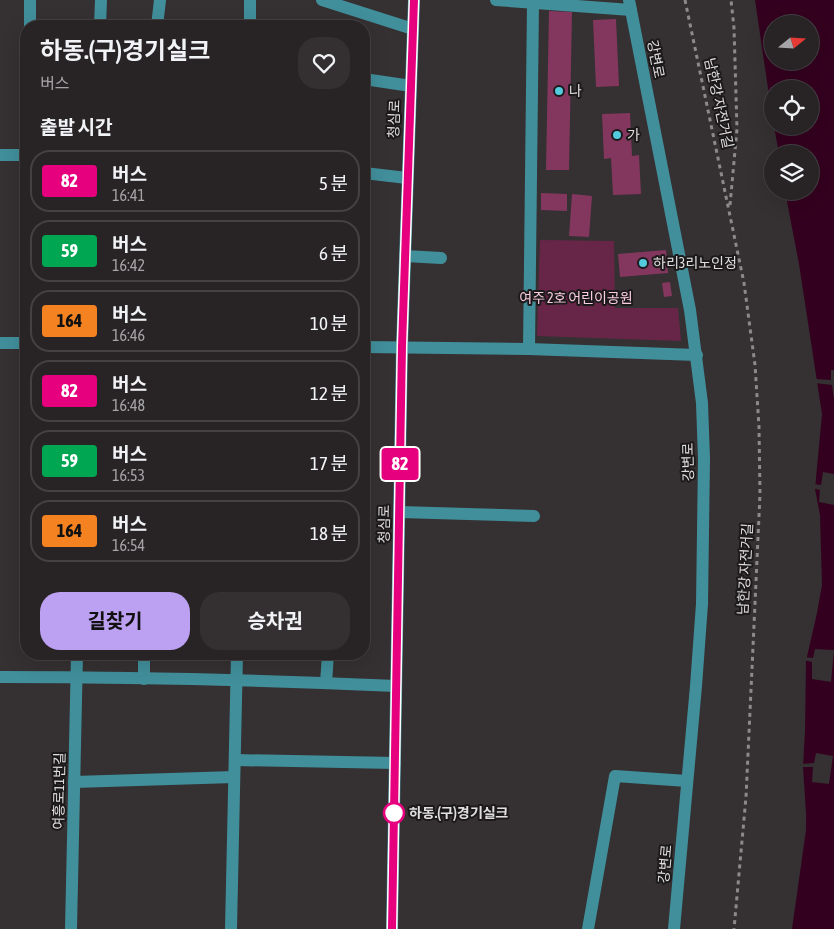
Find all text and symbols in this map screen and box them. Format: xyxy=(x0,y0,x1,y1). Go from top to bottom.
north arrow xyxy=(764,15,819,70)
map controls xyxy=(764,15,819,200)
text: 하동.(구)경기실크 xyxy=(40,37,210,64)
button: heart xyxy=(298,37,350,89)
street label: 강변로 xyxy=(644,39,668,80)
street label: 남한강 자전거길 xyxy=(702,56,736,150)
text: 버스 xyxy=(40,74,69,92)
button: locate xyxy=(764,80,819,135)
place label: 나 xyxy=(569,83,582,99)
marker: 나 xyxy=(553,85,565,97)
street label: 청심로 xyxy=(385,99,403,139)
text: 출발 시간 xyxy=(40,116,113,138)
place label: 가 xyxy=(627,127,640,143)
marker: 가 xyxy=(611,129,623,141)
button: layers xyxy=(764,145,819,200)
text: 버스 xyxy=(112,163,147,185)
text: 82 xyxy=(61,170,78,191)
text: 5 분 xyxy=(319,172,348,194)
text: 16:41 xyxy=(112,186,145,204)
text: 버스 xyxy=(112,233,147,255)
text: 59 xyxy=(61,240,78,261)
text: 6 분 xyxy=(319,242,348,264)
place label: 하리3리노인정 xyxy=(653,255,737,271)
text: 16:42 xyxy=(112,256,145,274)
marker: 하리3리노인정 xyxy=(637,257,649,269)
park label: 여주 2호 어린이공원 xyxy=(519,290,633,306)
text: 버스 xyxy=(112,303,147,325)
text: 164 xyxy=(57,310,82,331)
text: 10 분 xyxy=(310,312,348,334)
text: 16:46 xyxy=(112,326,145,344)
text: 버스 xyxy=(112,373,147,395)
text: 82 xyxy=(61,380,78,401)
text: 12 분 xyxy=(310,382,348,404)
text: 16:48 xyxy=(112,396,145,414)
street label: 강변로 xyxy=(680,442,696,481)
text: 버스 xyxy=(112,443,147,465)
line badge: 82 xyxy=(378,448,422,480)
text: 59 xyxy=(61,450,78,471)
text: 17 분 xyxy=(310,452,348,474)
text: 82 xyxy=(392,453,408,474)
text: 16:53 xyxy=(112,466,145,484)
street label: 청심로 xyxy=(376,504,392,543)
text: 버스 xyxy=(112,513,147,535)
text: 164 xyxy=(57,520,82,541)
text: 18 분 xyxy=(310,522,348,544)
street label: 남한강 자전거길 xyxy=(735,523,755,615)
text: 16:54 xyxy=(112,536,145,554)
button: 길찾기 xyxy=(40,592,190,650)
button: 승차권 xyxy=(200,592,350,650)
street label: 여흥로11번길 xyxy=(50,752,68,830)
marker: 하동.(구)경기실크 xyxy=(383,802,405,824)
place label: 하동.(구)경기실크 xyxy=(409,805,508,821)
street label: 강변로 xyxy=(655,844,675,884)

